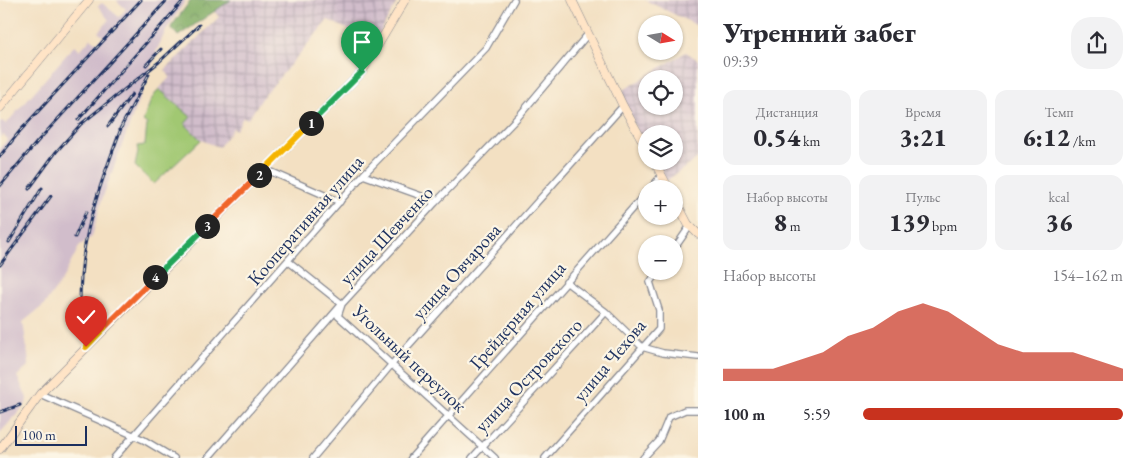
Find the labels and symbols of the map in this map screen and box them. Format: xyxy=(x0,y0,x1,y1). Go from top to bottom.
north arrow xyxy=(638,15,682,60)
pin xyxy=(341,21,383,72)
pin: 1 xyxy=(298,110,324,136)
street label: Кооперативная улица xyxy=(242,150,369,291)
pin: 2 xyxy=(246,162,272,188)
street label: улица Шевченко xyxy=(334,180,439,290)
pin: 3 xyxy=(194,214,220,238)
street label: улица Овчарова xyxy=(406,218,507,325)
street label: Грейдерная улица xyxy=(464,256,571,375)
pin: 4 xyxy=(142,264,168,290)
pin xyxy=(65,296,107,347)
street label: Угольный переулок xyxy=(346,298,472,418)
street label: улица Островского xyxy=(469,313,588,438)
street label: улица Чехова xyxy=(567,313,652,407)
scale bar xyxy=(15,423,88,446)

